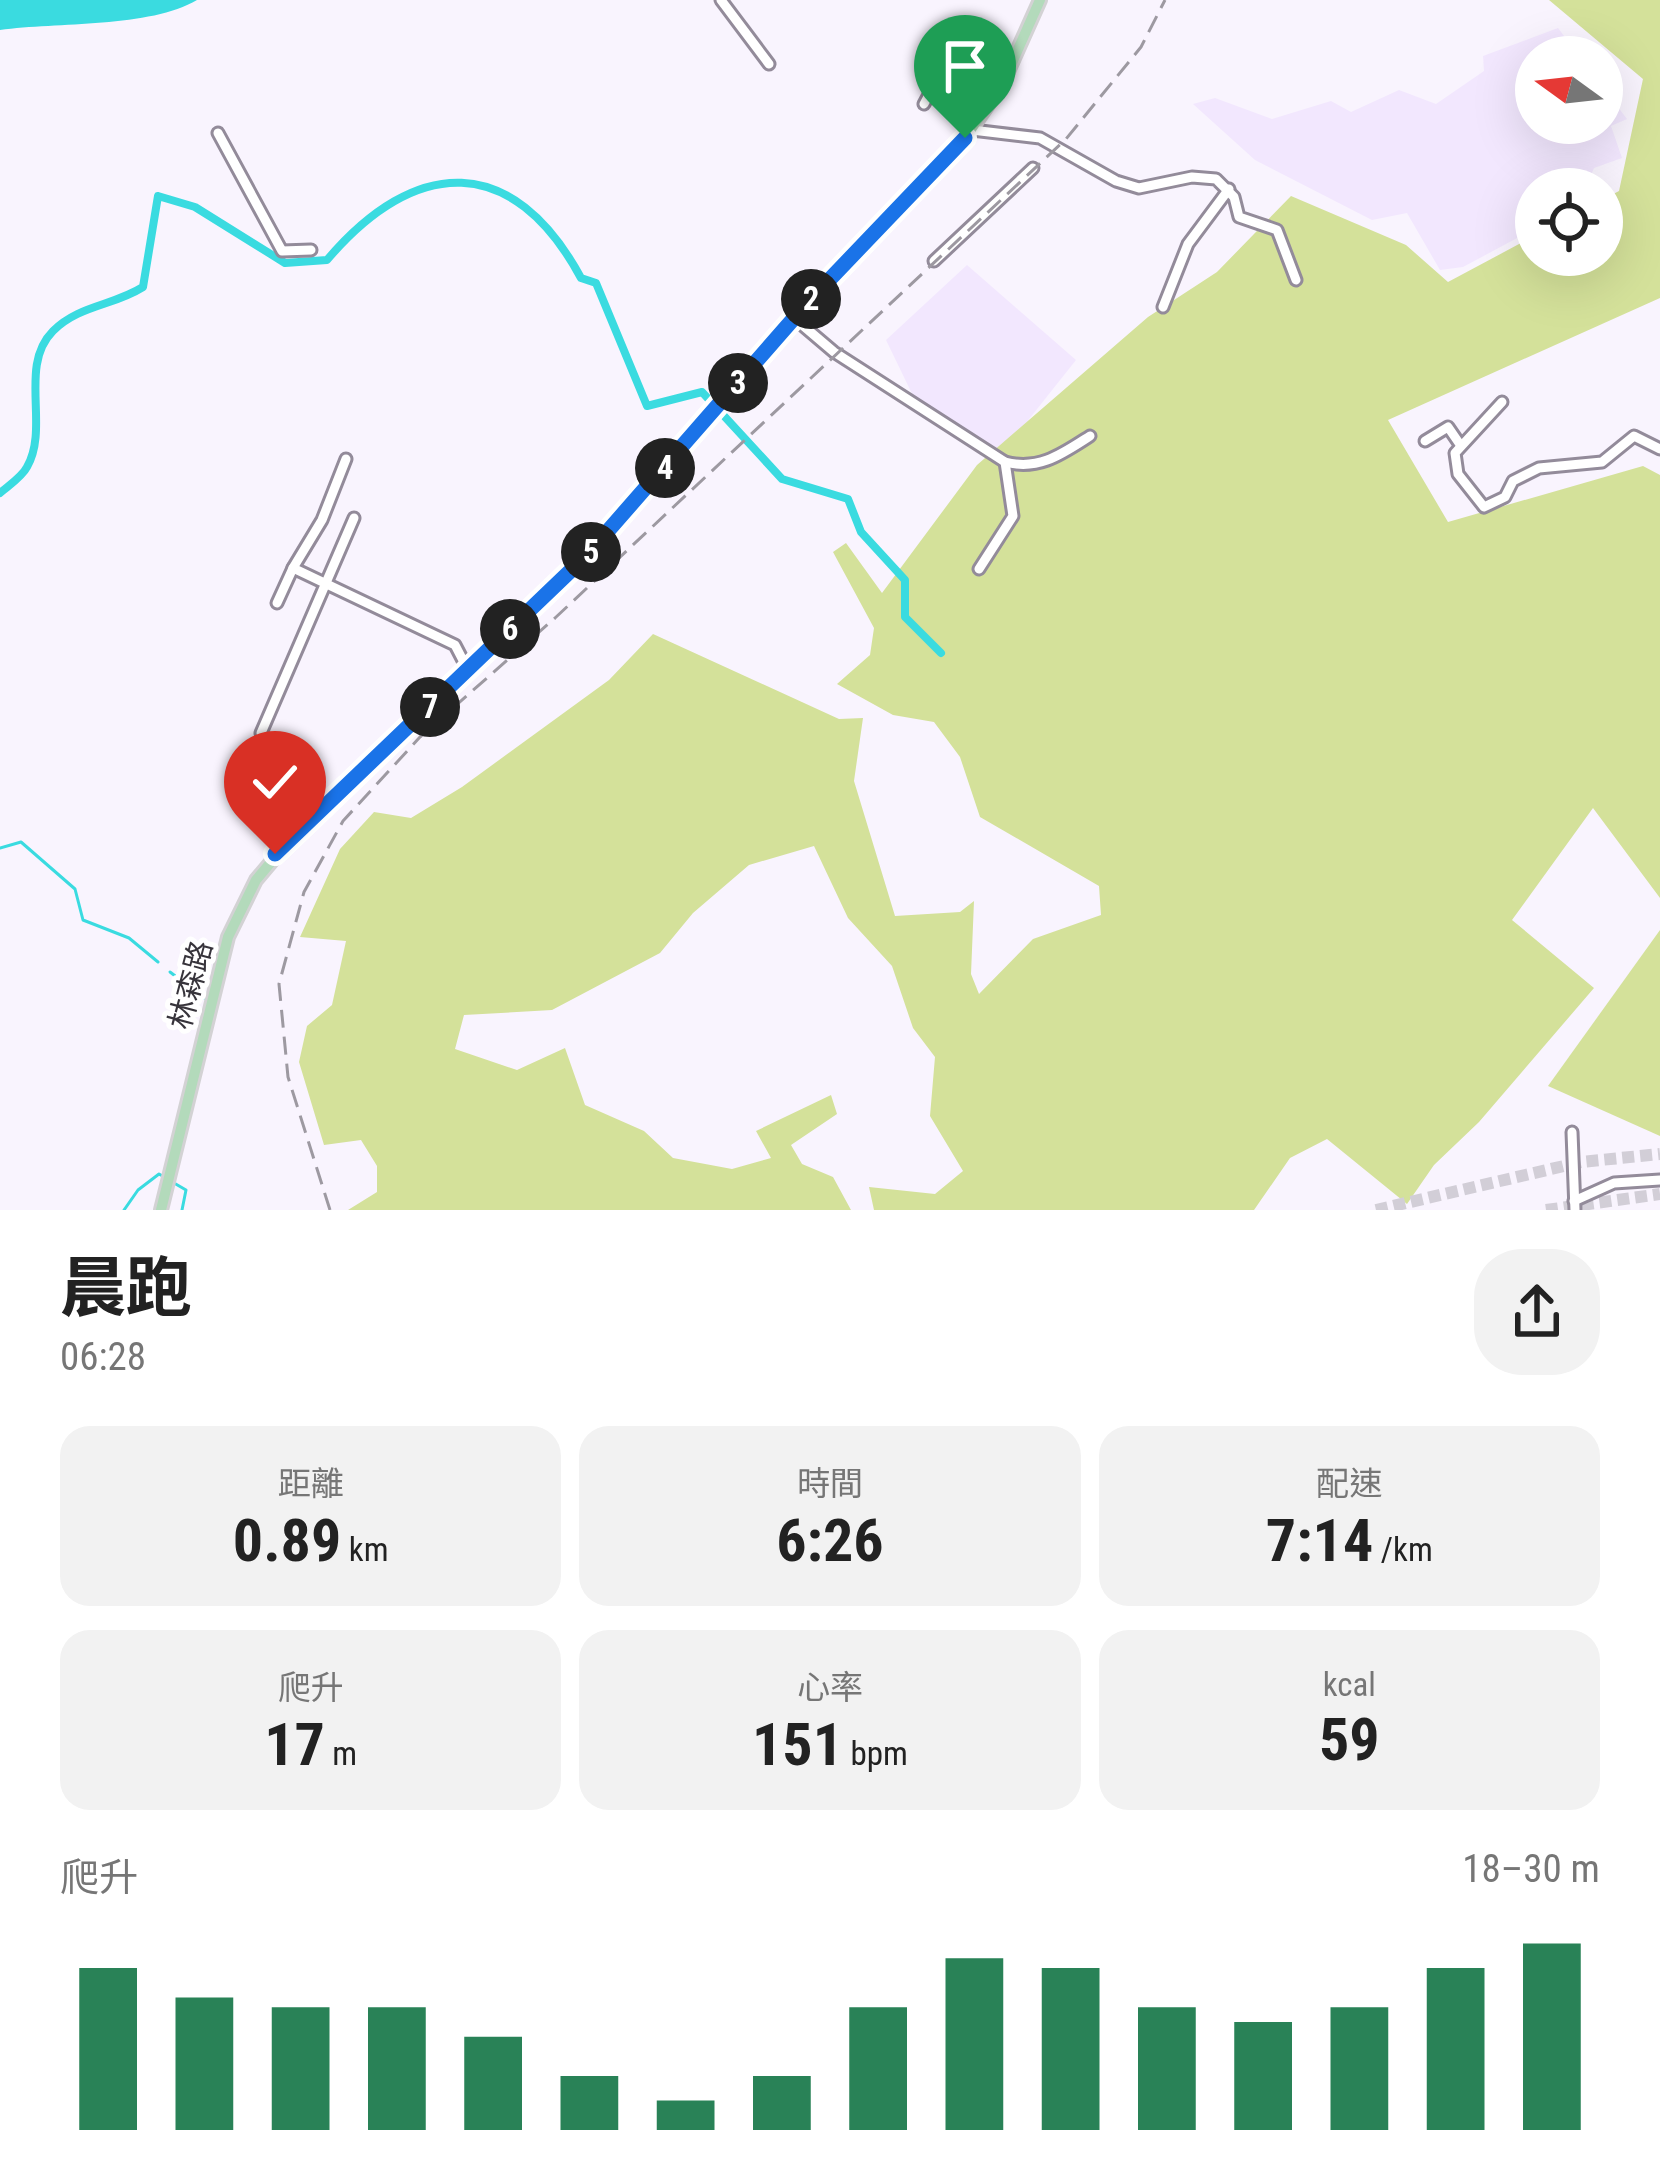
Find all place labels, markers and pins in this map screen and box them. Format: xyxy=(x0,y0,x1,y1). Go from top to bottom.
pin xyxy=(914,15,1016,138)
pin: 2 xyxy=(781,269,841,329)
pin: 3 xyxy=(708,353,768,413)
pin: 4 xyxy=(635,438,695,498)
pin: 5 xyxy=(561,522,621,582)
pin: 6 xyxy=(480,599,540,659)
pin: 7 xyxy=(400,677,460,737)
pin xyxy=(224,731,326,854)

